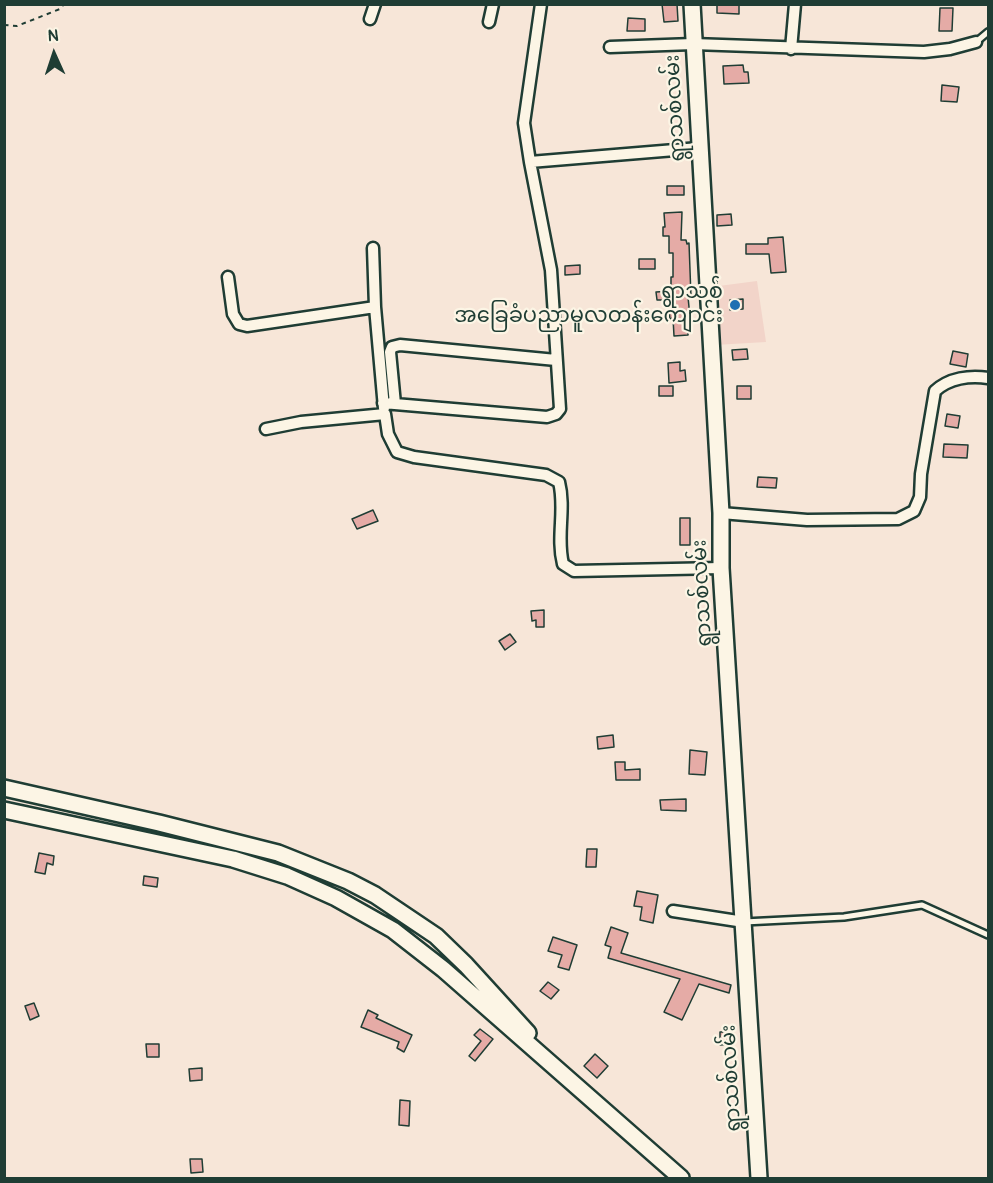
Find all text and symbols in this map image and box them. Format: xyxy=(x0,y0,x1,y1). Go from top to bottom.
north arrow xyxy=(24,24,84,84)
text: N xyxy=(47,26,59,46)
street label: ရွာသစ်လမ်း xyxy=(661,54,691,162)
place label: ရွာသစ် အခြေခံပညာမူလတန်းကျောင်း xyxy=(454,280,723,330)
marker: ရွာသစ် အခြေခံပညာမူလတန်းကျောင်း xyxy=(728,298,742,312)
street label: ရွာသစ်လမ်း xyxy=(688,539,718,647)
street label: ရွာသစ်လမ်း xyxy=(717,1024,747,1132)

